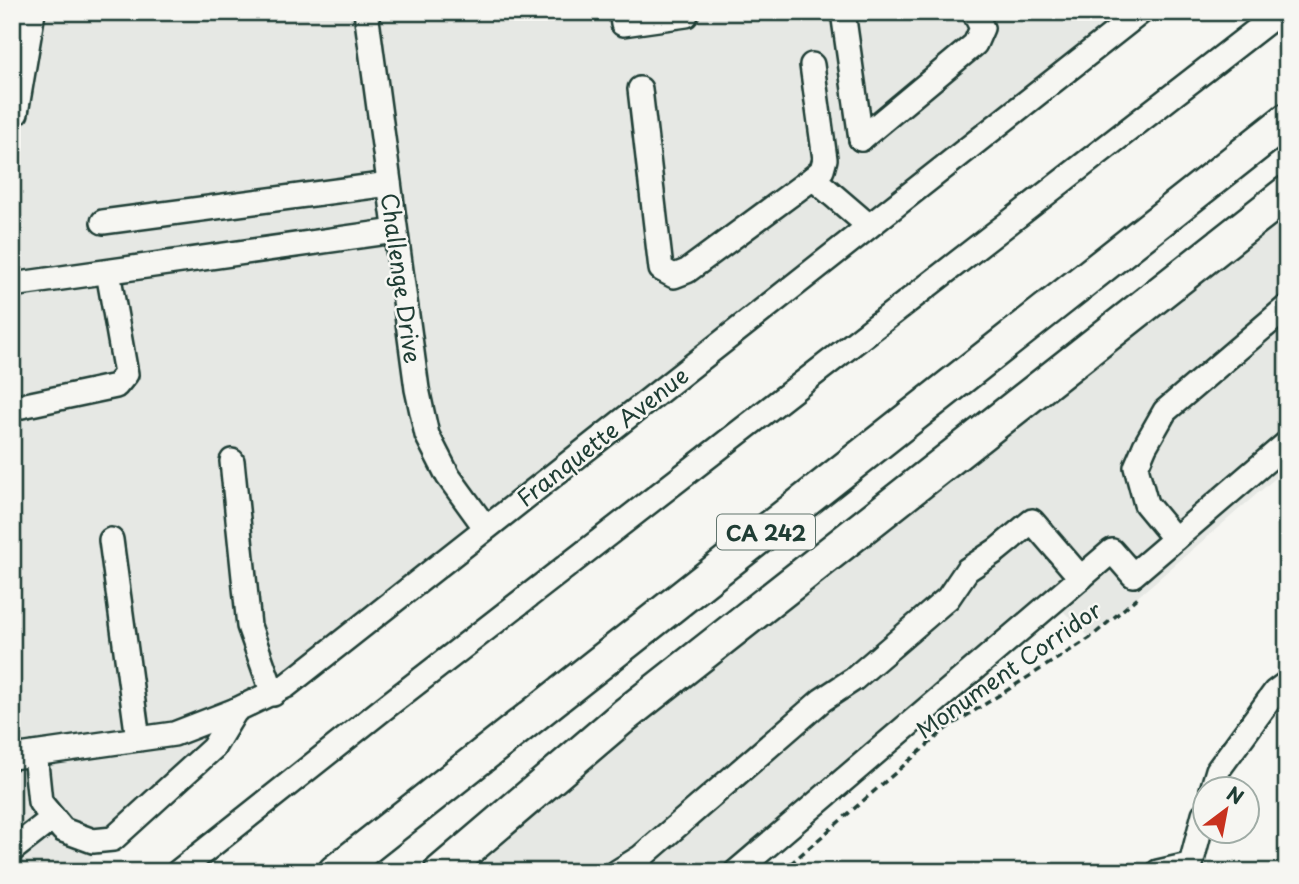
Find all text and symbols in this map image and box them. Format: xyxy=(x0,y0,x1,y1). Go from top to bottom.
street label: Challenge Drive xyxy=(373,190,431,366)
street label: Franquette Avenue xyxy=(509,358,695,514)
road number: CA 242 xyxy=(717,514,815,550)
street label: Monument Corridor xyxy=(908,591,1108,746)
north arrow xyxy=(1190,776,1260,846)
text: N xyxy=(1222,779,1249,811)

